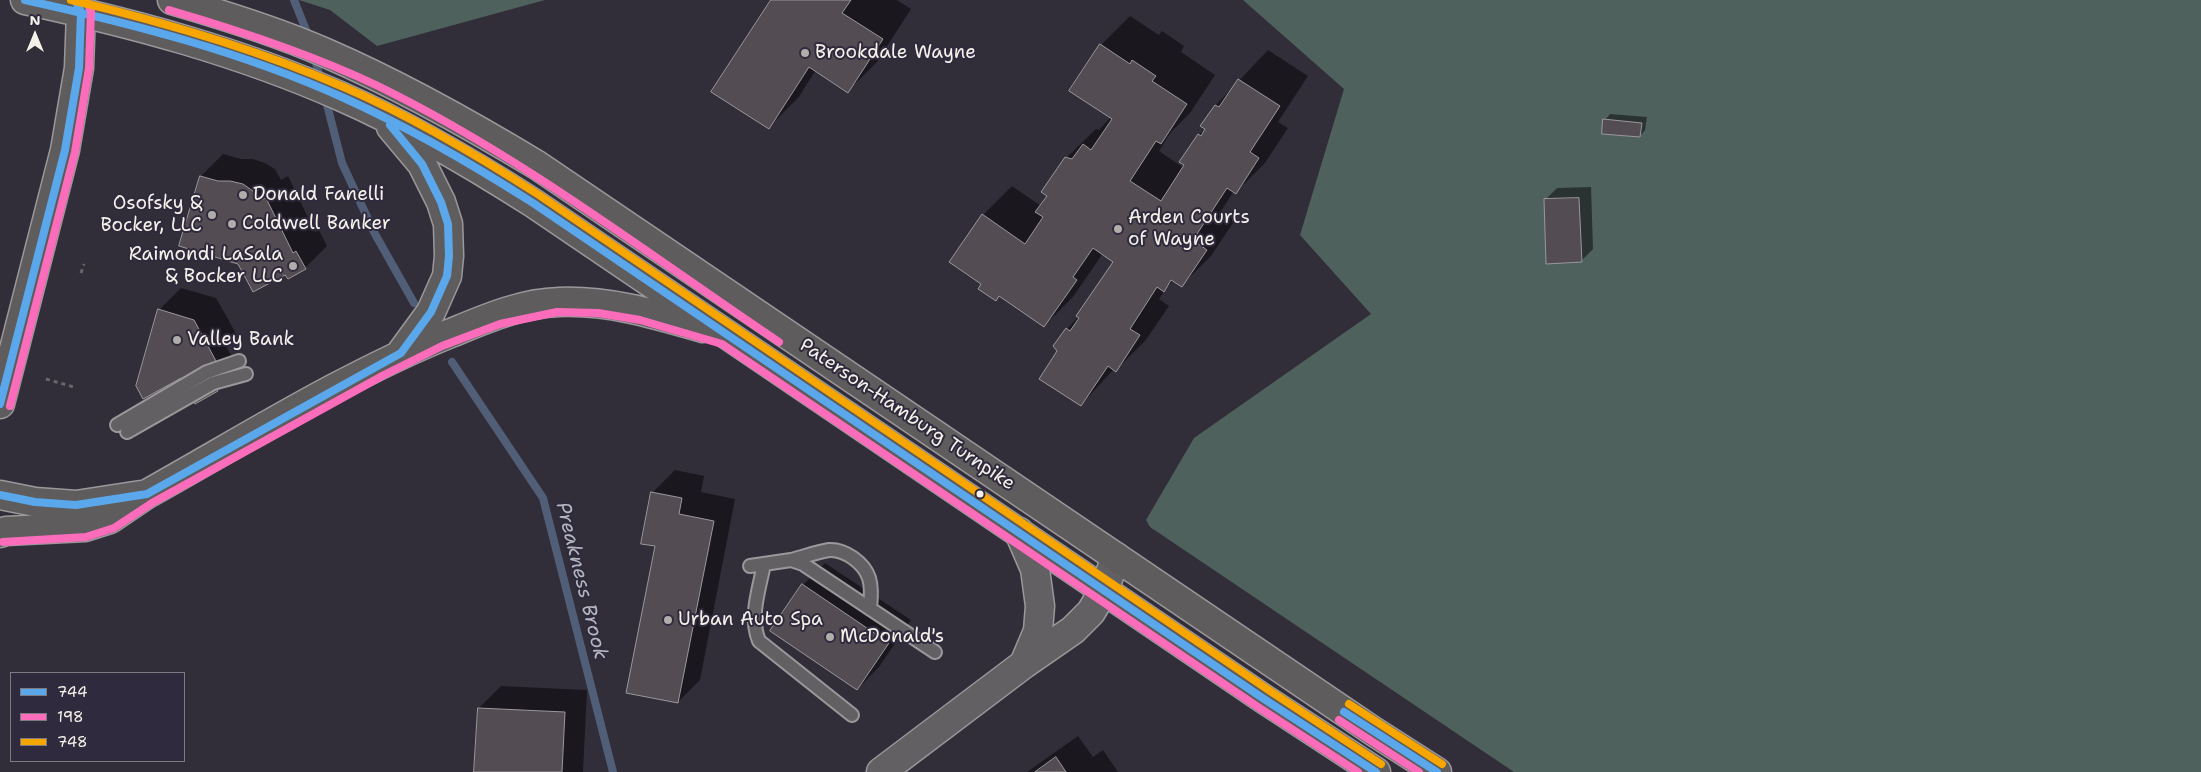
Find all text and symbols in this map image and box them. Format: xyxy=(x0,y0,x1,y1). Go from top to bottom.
north arrow xyxy=(10,10,60,60)
text: N xyxy=(29,11,41,29)
place label: Brookdale Wayne xyxy=(815,42,976,64)
marker: Brookdale Wayne xyxy=(799,47,811,59)
place label: Donald Fanelli xyxy=(253,184,384,206)
marker: Donald Fanelli xyxy=(237,189,249,201)
place label: Osofsky & Bocker, LLC xyxy=(100,193,202,237)
place label: Arden Courts of Wayne xyxy=(1128,207,1250,251)
marker: Osofsky & Bocker, LLC xyxy=(206,209,218,221)
place label: Coldwell Banker xyxy=(242,213,391,235)
marker: Coldwell Banker xyxy=(226,218,238,230)
marker: Arden Courts of Wayne xyxy=(1112,223,1124,235)
place label: Raimondi LaSala & Bocker LLC xyxy=(129,244,283,288)
marker: Raimondi LaSala & Bocker LLC xyxy=(287,260,299,272)
place label: Valley Bank xyxy=(187,329,294,351)
marker: Valley Bank xyxy=(171,334,183,346)
street label: Paterson-Hamburg Turnpike xyxy=(795,334,1019,496)
unlabelled marker xyxy=(975,489,985,499)
water label: Preakness Brook xyxy=(550,500,612,662)
place label: Urban Auto Spa xyxy=(678,609,823,631)
marker: Urban Auto Spa xyxy=(662,614,674,626)
place label: McDonald's xyxy=(840,626,944,648)
marker: McDonald's xyxy=(824,631,836,643)
legend xyxy=(10,672,185,762)
text: 744 xyxy=(57,682,87,702)
text: 198 xyxy=(57,707,83,727)
text: 748 xyxy=(57,732,87,752)

